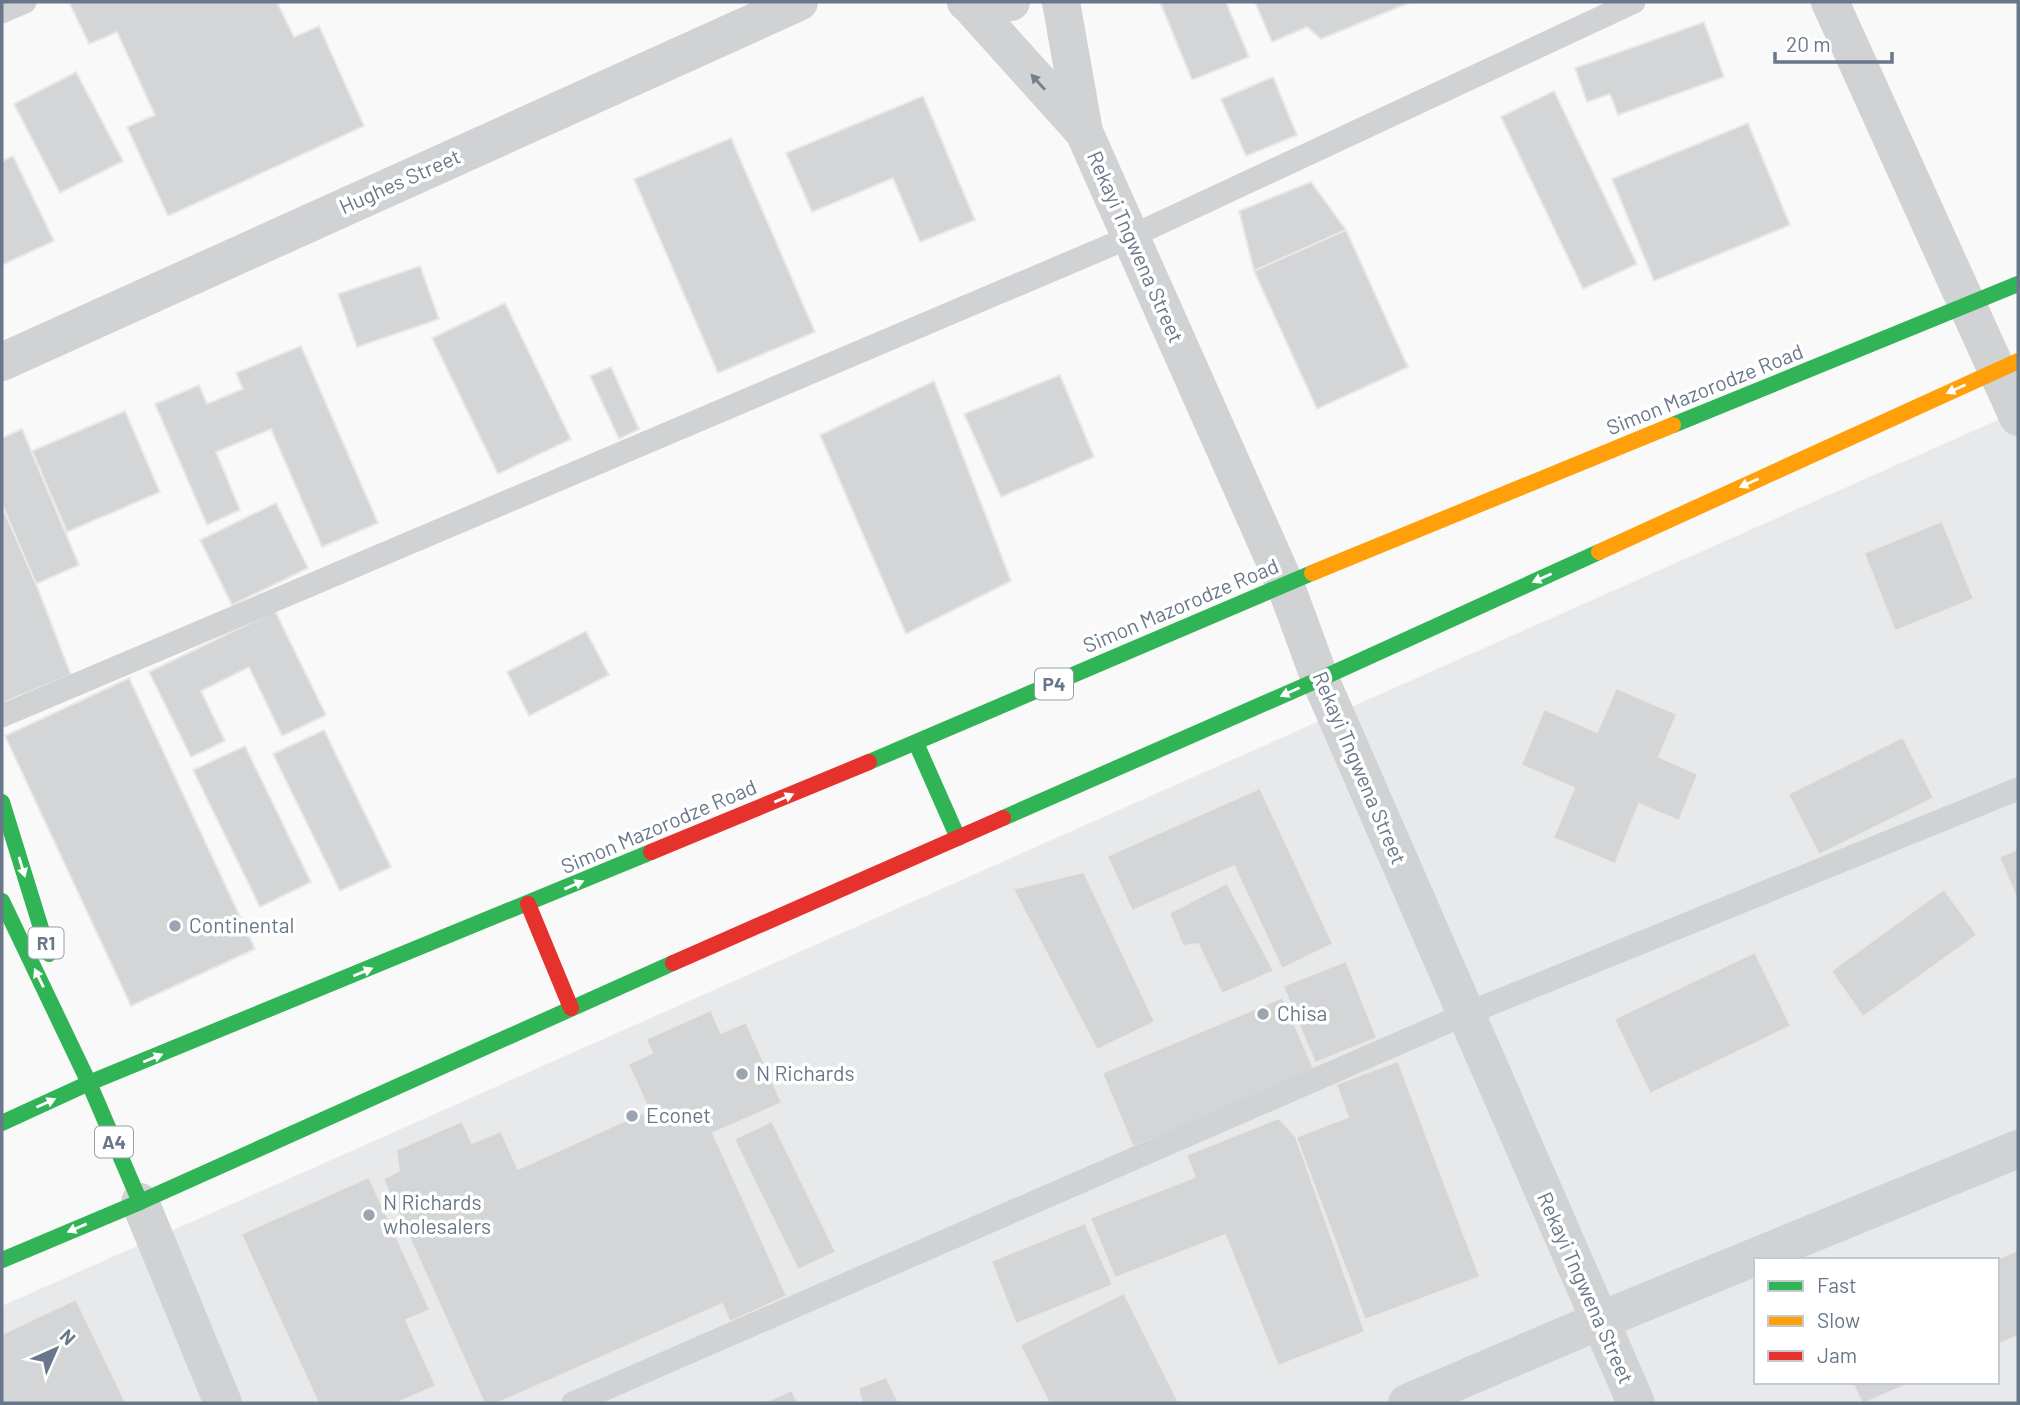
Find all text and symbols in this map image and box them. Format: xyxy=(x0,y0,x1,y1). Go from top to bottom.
scale bar xyxy=(1775,21,1892,65)
text: 20 m xyxy=(1786,31,1831,56)
one-way arrow xyxy=(1031,73,1046,90)
street label: Hughes Street xyxy=(335,143,464,218)
street label: Rekayi Tngwena Street xyxy=(1083,147,1190,346)
street label: Simon Mazorodze Road xyxy=(1602,338,1806,440)
one-way arrow xyxy=(1946,383,1966,395)
one-way arrow xyxy=(1739,477,1759,489)
street label: Simon Mazorodze Road xyxy=(1079,552,1282,657)
one-way arrow xyxy=(1532,572,1552,584)
street label: Rekayi Tngwena Street xyxy=(1308,667,1412,868)
road number: P4 xyxy=(1035,668,1073,699)
one-way arrow xyxy=(1280,686,1300,698)
street label: Simon Mazorodze Road xyxy=(557,773,760,878)
one-way arrow xyxy=(773,792,794,803)
one-way arrow xyxy=(17,857,28,878)
one-way arrow xyxy=(563,880,584,891)
place label: Continental xyxy=(189,912,294,937)
marker: Continental xyxy=(167,918,183,934)
road number: R1 xyxy=(28,928,64,959)
one-way arrow xyxy=(353,966,374,977)
one-way arrow xyxy=(33,968,44,988)
place label: Chisa xyxy=(1277,1000,1327,1025)
marker: Chisa xyxy=(1255,1006,1271,1022)
one-way arrow xyxy=(142,1052,163,1063)
place label: N Richards xyxy=(756,1060,855,1085)
marker: N Richards xyxy=(734,1066,750,1082)
one-way arrow xyxy=(35,1097,56,1108)
place label: Econet xyxy=(646,1102,711,1127)
marker: Econet xyxy=(624,1108,640,1124)
road number: A4 xyxy=(95,1126,133,1158)
street label: Rekayi Tngwena Street xyxy=(1533,1188,1640,1387)
place label: N Richards wholesalers xyxy=(383,1189,491,1238)
marker: N Richards wholesalers xyxy=(361,1207,377,1223)
one-way arrow xyxy=(66,1223,87,1234)
legend xyxy=(1754,1258,1999,1384)
text: Fast xyxy=(1817,1272,1857,1297)
text: Slow xyxy=(1817,1307,1860,1332)
north arrow xyxy=(21,1314,91,1384)
text: N xyxy=(56,1324,81,1349)
text: Jam xyxy=(1817,1342,1857,1367)

